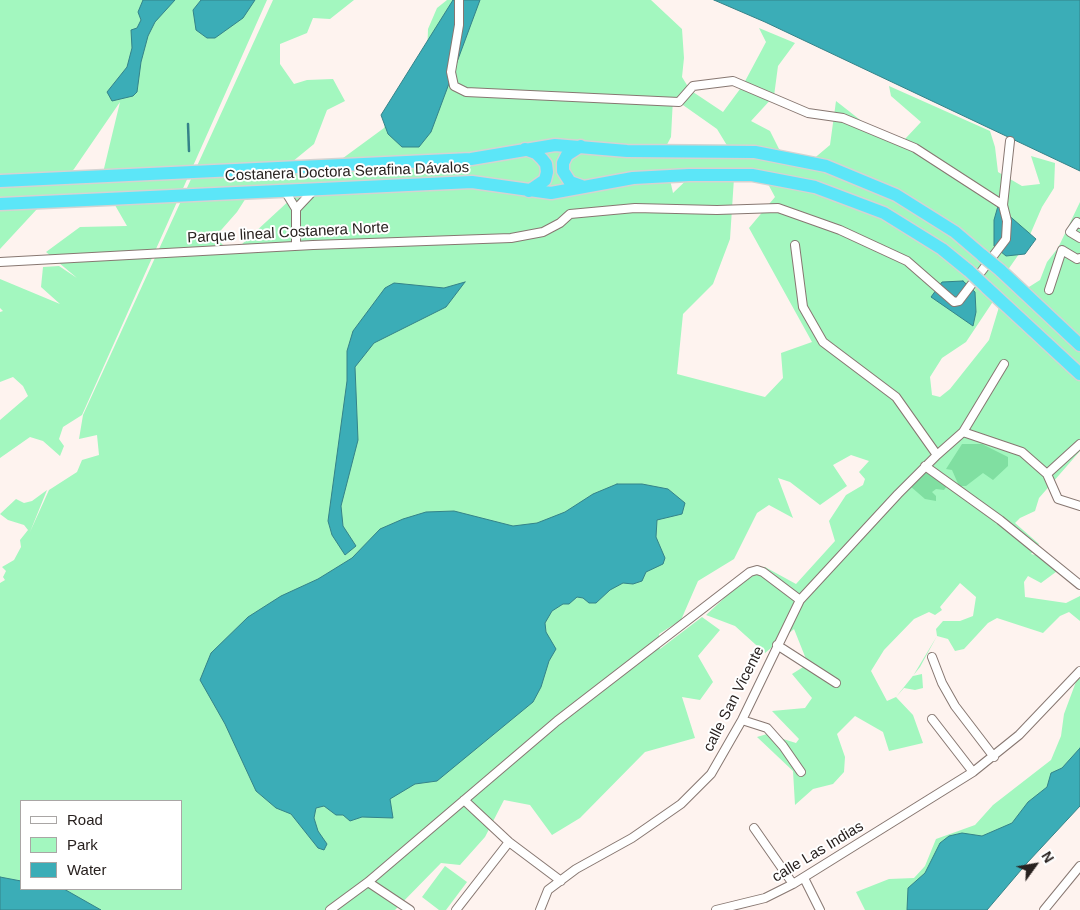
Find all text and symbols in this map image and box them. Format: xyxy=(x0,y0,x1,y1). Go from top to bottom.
street label: Costanera Doctora Serafina Dávalos xyxy=(225,159,469,185)
street label: Parque lineal Costanera Norte xyxy=(187,219,389,247)
street label: calle San Vicente xyxy=(700,643,768,755)
legend xyxy=(20,800,182,890)
text: Road xyxy=(67,811,103,828)
street label: calle Las Indias xyxy=(769,818,867,886)
text: Park xyxy=(67,836,98,853)
north arrow xyxy=(1010,840,1060,890)
text: N xyxy=(1038,849,1057,866)
text: Water xyxy=(67,861,106,878)

